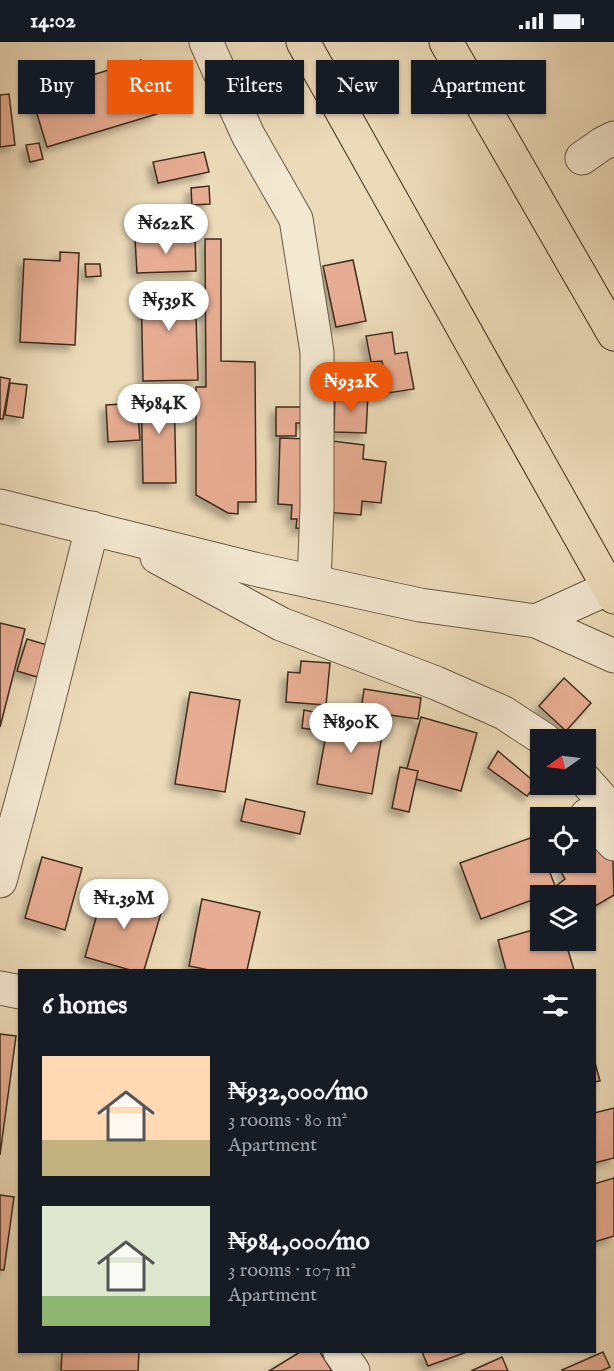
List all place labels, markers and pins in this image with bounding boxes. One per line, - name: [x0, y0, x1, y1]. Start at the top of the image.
- pin: ₦622K: [124, 204, 208, 255]
- pin: ₦539K: [127, 281, 211, 332]
- pin: ₦932K: [309, 362, 393, 413]
- pin: ₦984K: [117, 384, 201, 435]
- pin: ₦890K: [309, 703, 393, 754]
- pin: ₦1.39M: [75, 879, 173, 930]

